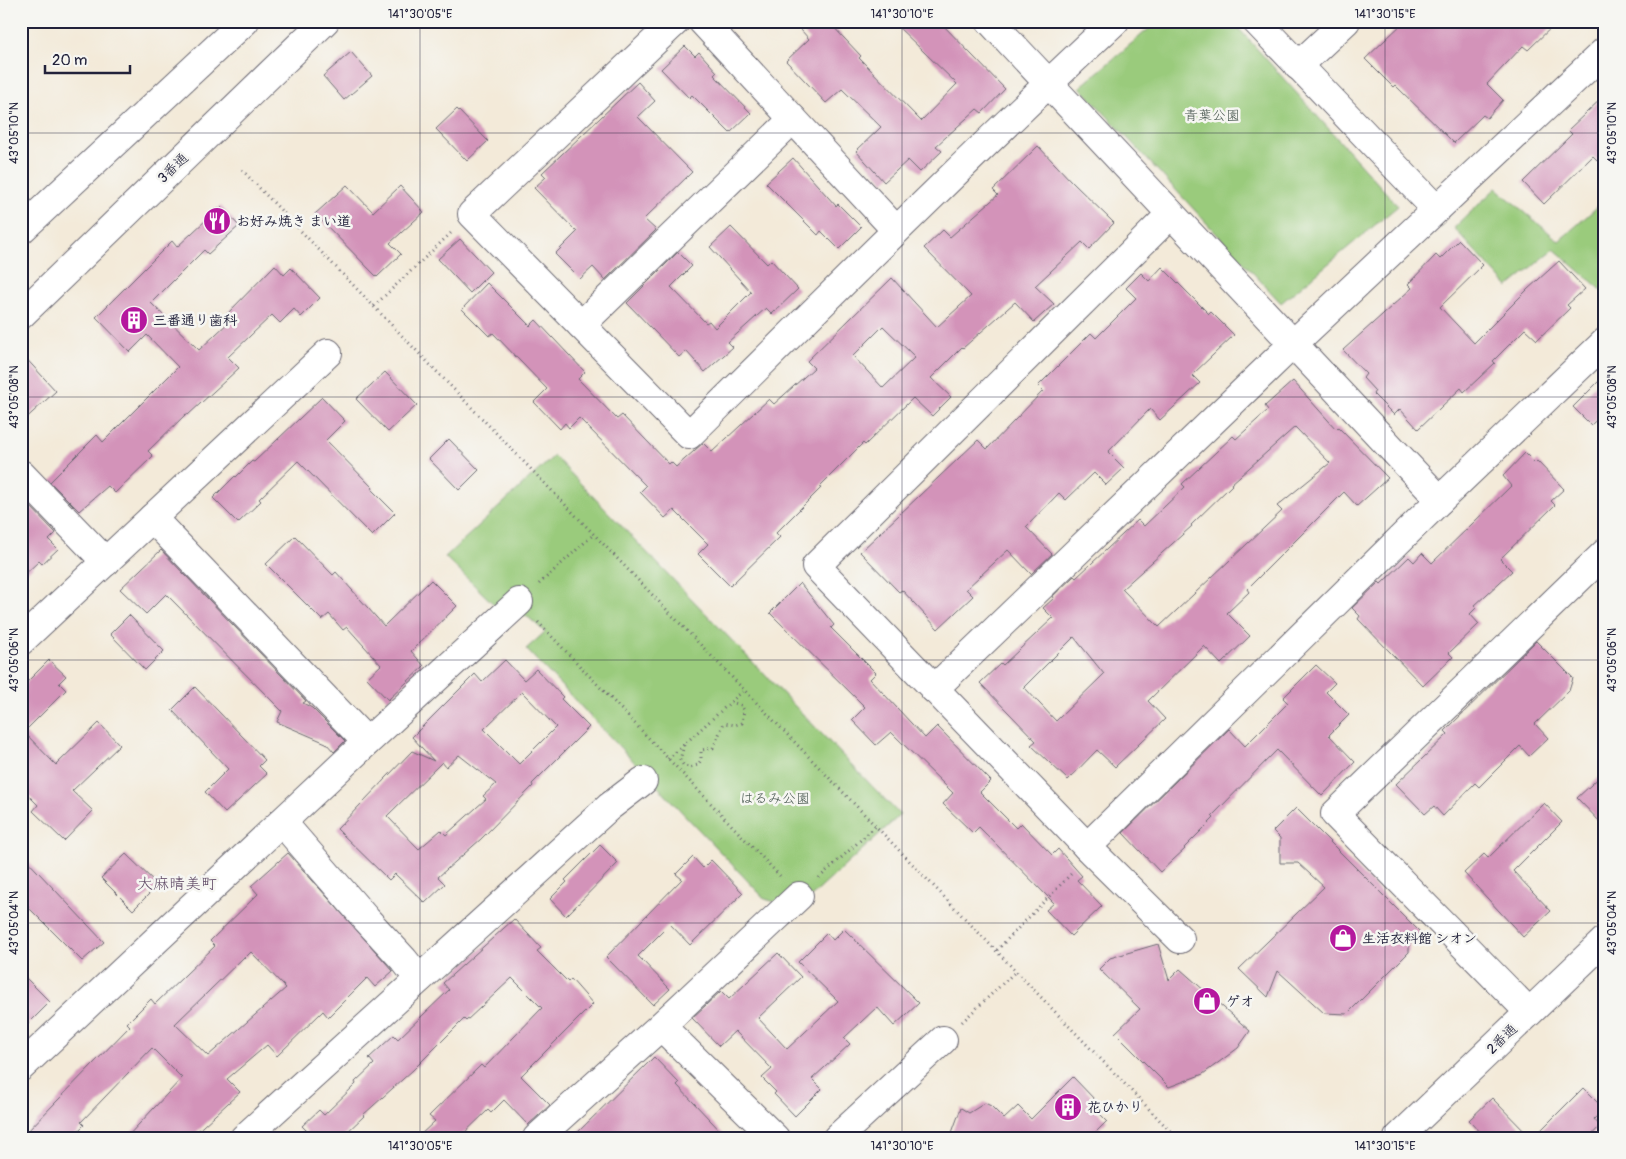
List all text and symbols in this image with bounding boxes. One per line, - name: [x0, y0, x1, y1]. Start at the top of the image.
- text: 141°30'05"E: [388, 7, 452, 22]
- text: 141°30'10"E: [871, 7, 933, 22]
- text: 141°30'15"E: [1354, 7, 1416, 22]
- scale bar: [45, 42, 130, 74]
- text: 20 m: [52, 51, 87, 70]
- text: 43°05'10"N: [7, 102, 22, 164]
- text: 43°05'10"N: [1605, 102, 1620, 164]
- park label: 青葉公園: [1184, 107, 1240, 124]
- street label: 3番通: [154, 149, 192, 187]
- restaurant icon: お好み焼き まい道: [202, 206, 232, 236]
- place label: お好み焼き まい道: [236, 213, 351, 230]
- building icon: 三番通り歯科: [119, 305, 149, 335]
- place label: 三番通り歯科: [153, 312, 238, 329]
- text: 43°05'08"N: [7, 365, 22, 429]
- text: 43°05'08"N: [1605, 365, 1620, 429]
- text: 43°05'06"N: [7, 628, 22, 692]
- text: 43°05'06"N: [1605, 628, 1620, 692]
- park label: はるみ公園: [740, 790, 810, 807]
- district label: 大麻晴美町: [137, 874, 217, 894]
- text: 43°05'04"N: [7, 891, 22, 955]
- text: 43°05'04"N: [1605, 891, 1620, 955]
- shop icon: 生活衣料館 シオン: [1328, 923, 1358, 953]
- place label: 生活衣料館 シオン: [1362, 930, 1477, 947]
- shop icon: ゲオ: [1192, 986, 1222, 1016]
- place label: ゲオ: [1226, 993, 1254, 1010]
- street label: 2番通: [1483, 1020, 1521, 1058]
- building icon: 花ひかり: [1053, 1092, 1083, 1122]
- place label: 花ひかり: [1087, 1099, 1143, 1116]
- text: 141°30'05"E: [388, 1139, 452, 1154]
- text: 141°30'10"E: [871, 1139, 933, 1154]
- text: 141°30'15"E: [1354, 1139, 1416, 1154]

